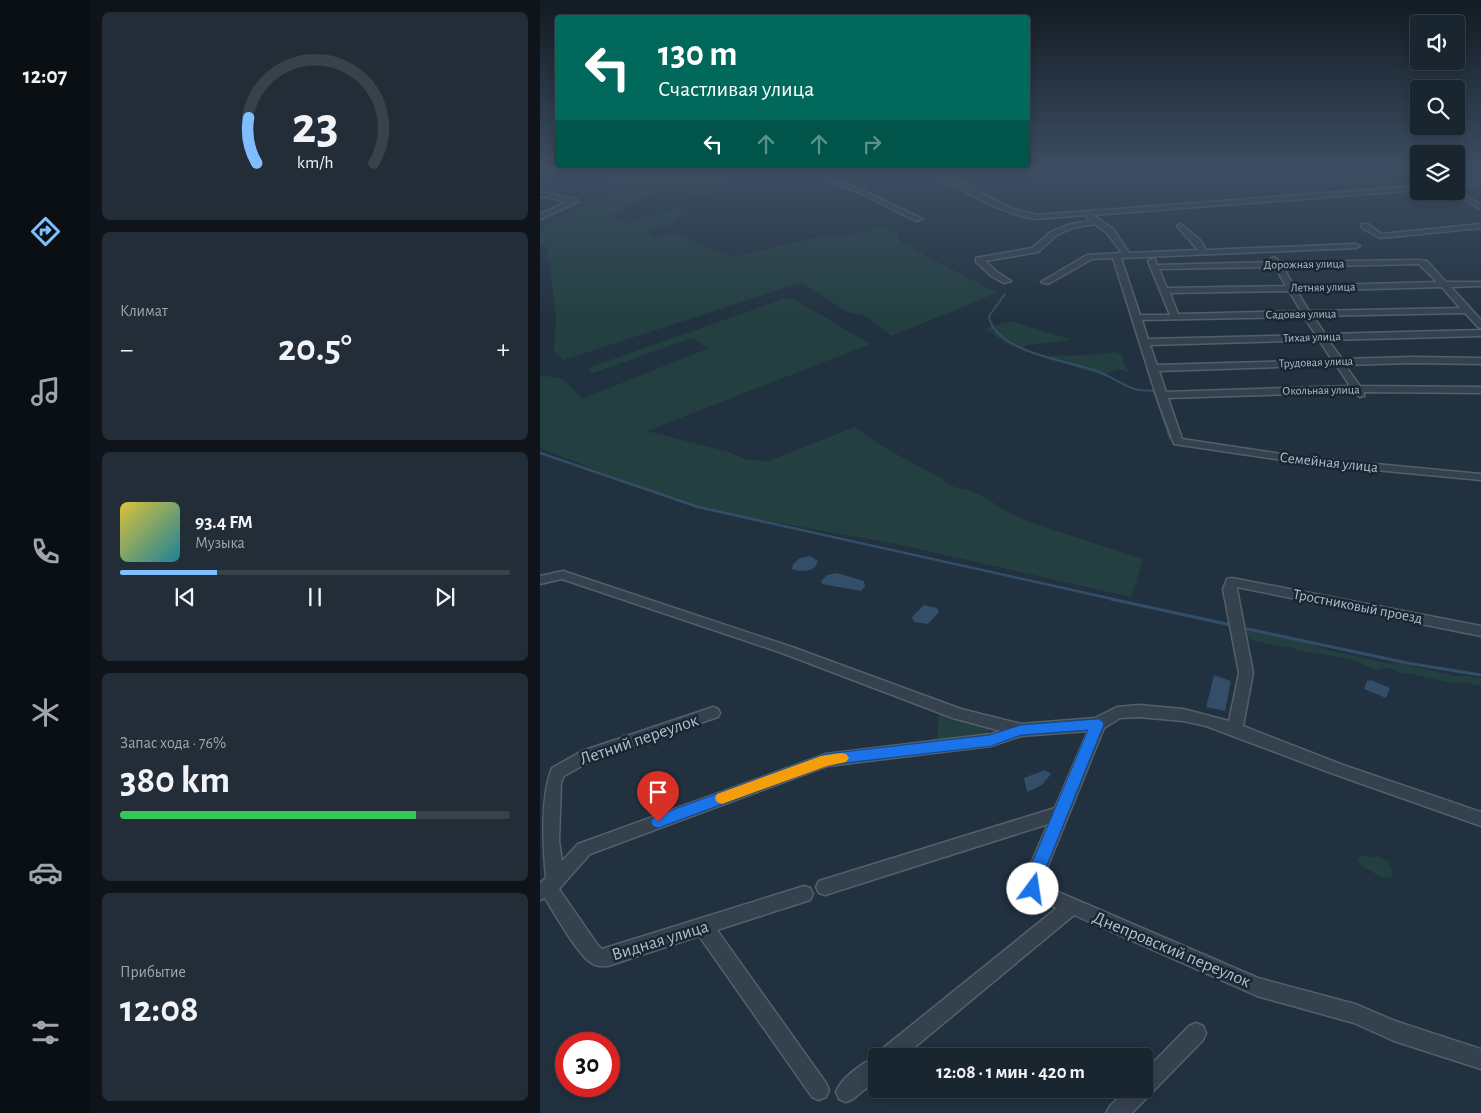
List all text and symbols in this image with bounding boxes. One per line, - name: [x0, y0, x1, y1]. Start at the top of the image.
- map controls: [1410, 15, 1465, 200]
- button: sound: [1410, 15, 1465, 70]
- icon: left: [575, 35, 640, 100]
- text: 130 m: [658, 37, 737, 72]
- text: 12:07: [23, 65, 67, 87]
- text: Счастливая улица: [658, 78, 814, 100]
- button: search: [1410, 80, 1465, 135]
- text: 23: [292, 100, 338, 152]
- icon: left: [699, 130, 727, 158]
- icon: ahead: [752, 130, 780, 158]
- icon: ahead: [805, 130, 833, 158]
- icon: right: [858, 130, 886, 158]
- button: layers: [1410, 145, 1465, 200]
- text: km/h: [297, 154, 333, 172]
- icon: directions: [28, 214, 63, 249]
- street label: Дорожная улица: [1263, 257, 1345, 272]
- street label: Летняя улица: [1291, 280, 1356, 295]
- text: Климат: [120, 303, 168, 319]
- street label: Садовая улица: [1265, 307, 1337, 322]
- text: 20.5°: [278, 330, 352, 368]
- street label: Тихая улица: [1283, 330, 1342, 345]
- text: −: [120, 336, 133, 364]
- text: +: [497, 336, 510, 364]
- street label: Трудовая улица: [1279, 355, 1354, 370]
- icon: music: [28, 374, 63, 409]
- street label: Окольная улица: [1282, 383, 1360, 398]
- street label: Семейная улица: [1279, 450, 1379, 475]
- text: 93.4 FM: [195, 513, 253, 532]
- icon: phone: [28, 534, 63, 569]
- text: Музыка: [195, 535, 245, 551]
- icon: previous: [171, 583, 199, 611]
- icon: pause: [301, 583, 329, 611]
- icon: next: [431, 583, 459, 611]
- street label: Тростниковый проезд: [1292, 587, 1424, 626]
- icon: climate: [28, 695, 63, 730]
- street label: Летний переулок: [578, 711, 702, 769]
- text: Запас хода · 76%: [120, 735, 226, 751]
- text: 380 km: [120, 762, 230, 800]
- pin: [637, 771, 679, 822]
- icon: arrive: [644, 778, 672, 806]
- icon: car: [28, 855, 63, 890]
- position arrow: [1006, 862, 1058, 914]
- street label: Днепровский переулок: [1090, 909, 1254, 992]
- street label: Видная улица: [610, 918, 711, 964]
- text: Прибытие: [120, 964, 186, 980]
- text: 12:08: [120, 991, 199, 1029]
- icon: filters: [28, 1015, 63, 1050]
- speed limit sign: 30: [555, 1032, 620, 1097]
- text: 12:08 · 1 мин · 420 m: [936, 1063, 1085, 1082]

